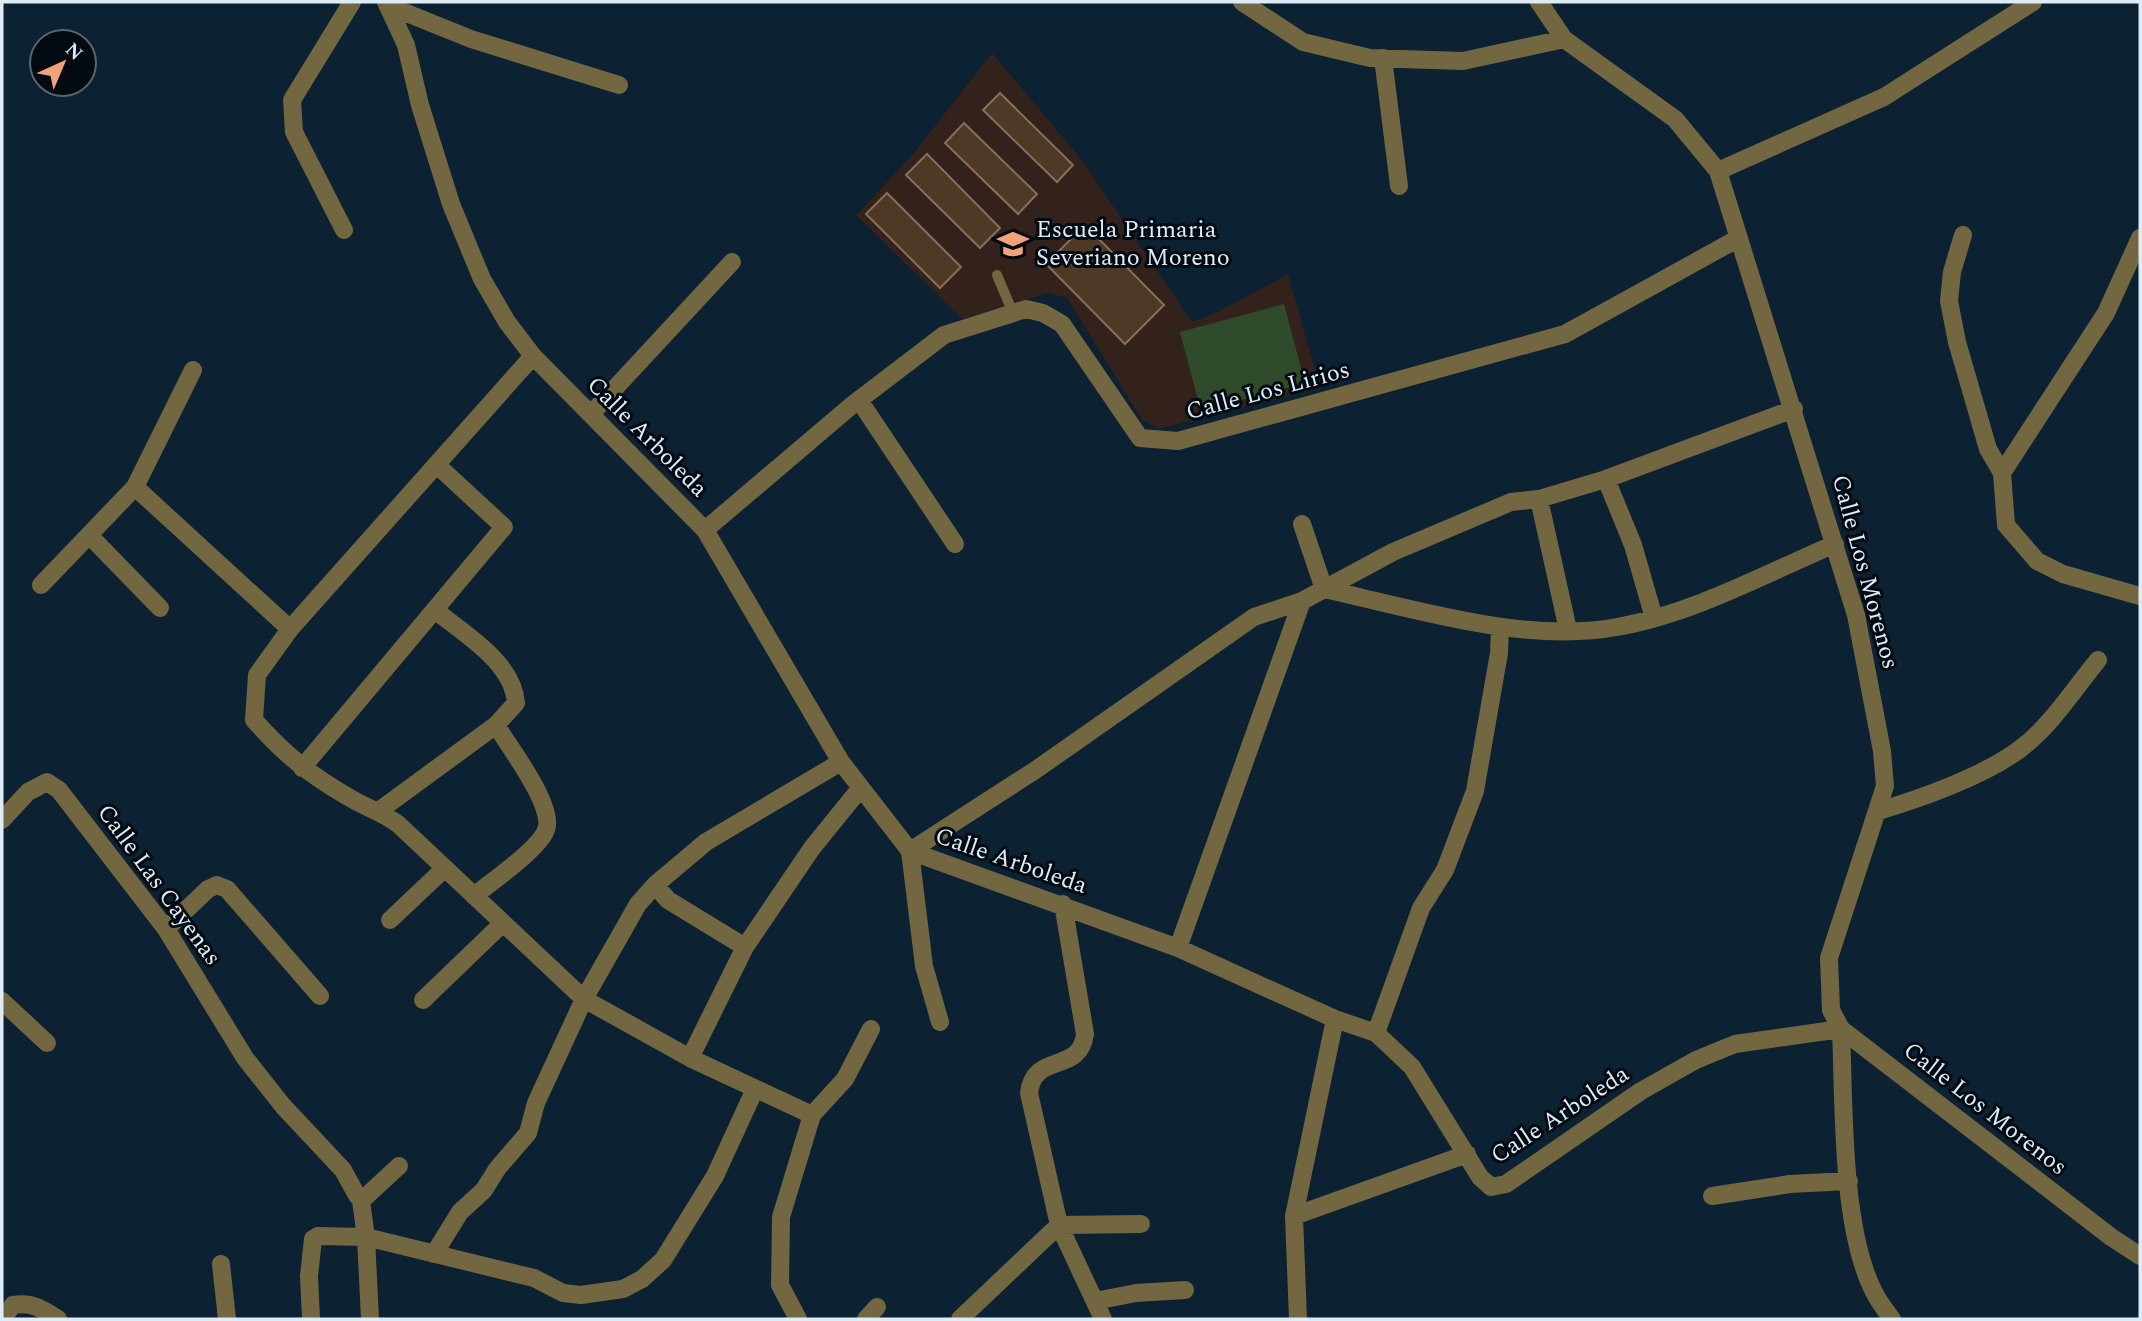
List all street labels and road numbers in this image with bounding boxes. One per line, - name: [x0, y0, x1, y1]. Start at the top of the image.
- street label: Calle Los Lirios: [1182, 352, 1354, 430]
- street label: Calle Arboleda: [578, 368, 716, 506]
- street label: Calle Los Morenos: [1822, 471, 1908, 673]
- street label: Calle Las Cayenas: [88, 797, 230, 973]
- street label: Calle Arboleda: [930, 818, 1092, 904]
- street label: Calle Los Morenos: [1895, 1033, 2075, 1185]
- street label: Calle Arboleda: [1484, 1057, 1637, 1173]

